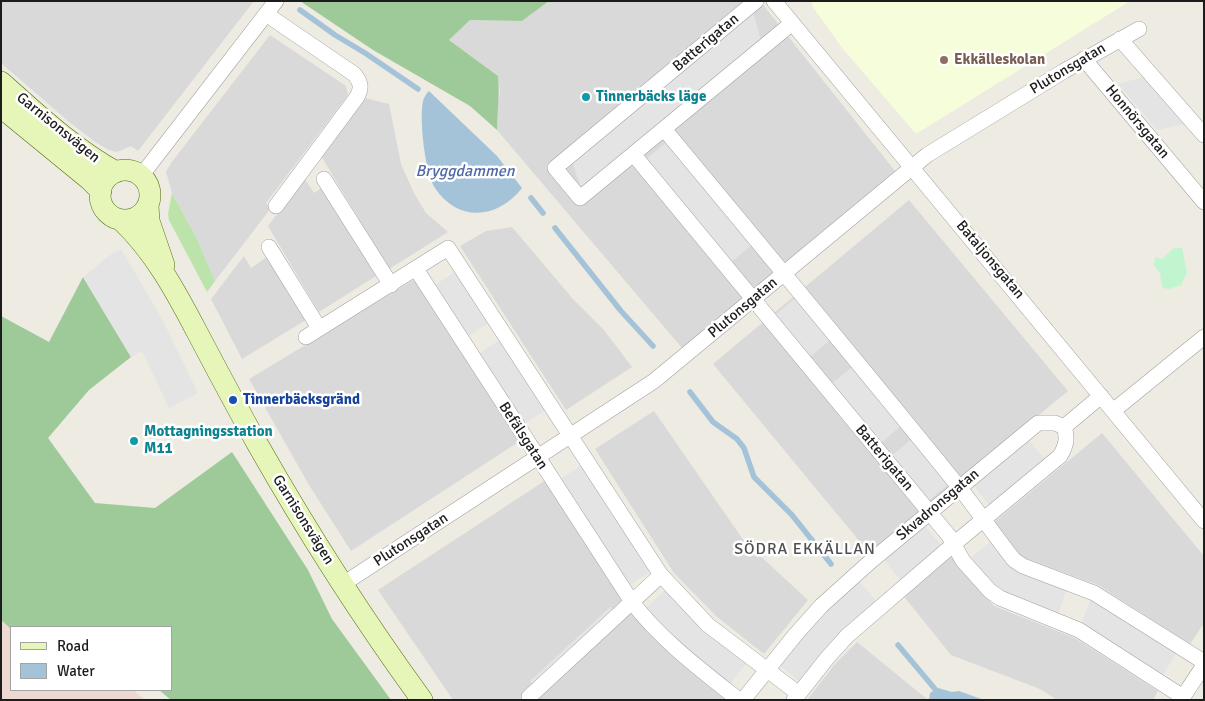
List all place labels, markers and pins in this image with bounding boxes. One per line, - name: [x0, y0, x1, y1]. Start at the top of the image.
- place label: Ekkälleskolan: [954, 51, 1045, 69]
- marker: Ekkälleskolan: [938, 54, 950, 66]
- place label: Tinnerbäcks läge: [596, 88, 706, 106]
- marker: Tinnerbäcks läge: [580, 91, 592, 103]
- place label: Tinnerbäcksgränd: [243, 391, 360, 409]
- marker: Tinnerbäcksgränd: [227, 394, 239, 406]
- place label: Mottagningsstation M11: [144, 423, 273, 458]
- marker: Mottagningsstation M11: [128, 435, 140, 447]

